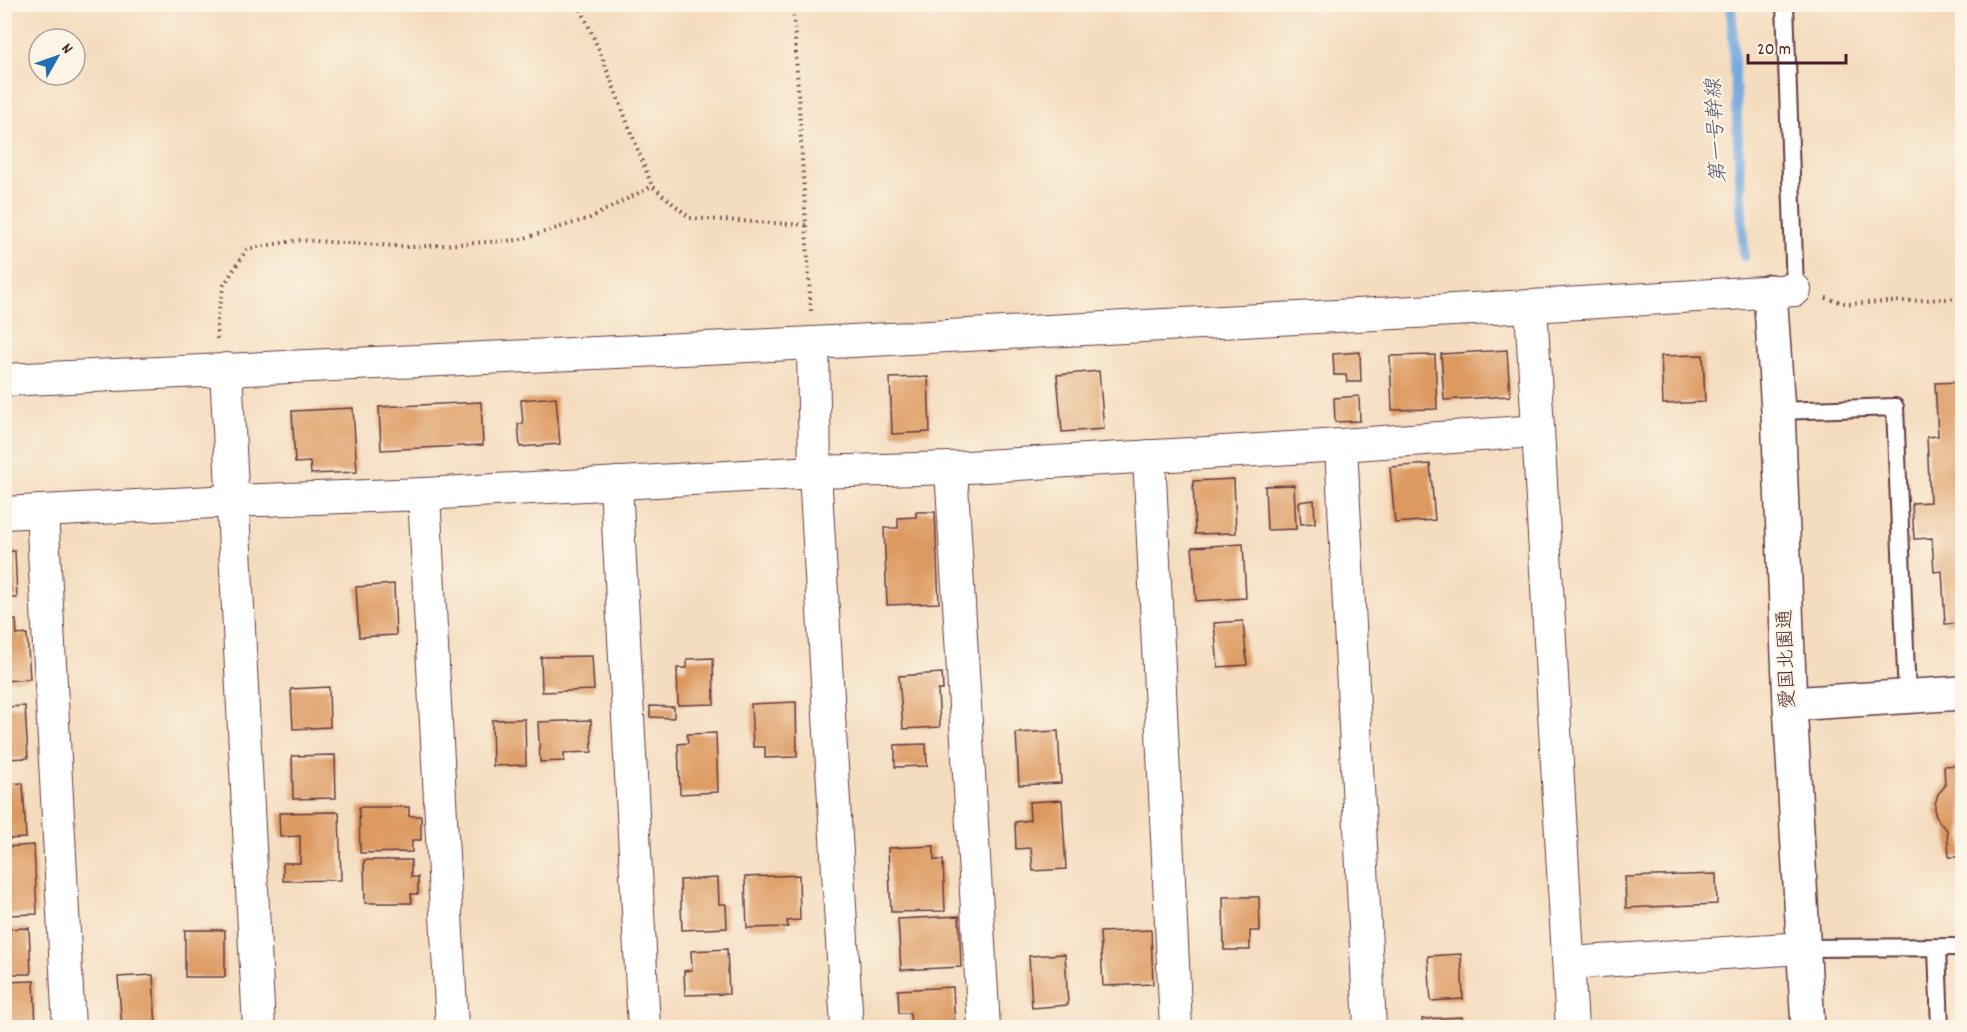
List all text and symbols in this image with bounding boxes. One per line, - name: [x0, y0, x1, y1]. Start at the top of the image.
- north arrow: [27, 27, 87, 87]
- scale bar: [1748, 27, 1846, 65]
- text: 20 m: [1757, 38, 1791, 63]
- text: N: [55, 39, 78, 59]
- water label: 第一号幹線: [1700, 77, 1736, 184]
- street label: 愛国北園通: [1772, 609, 1804, 709]

